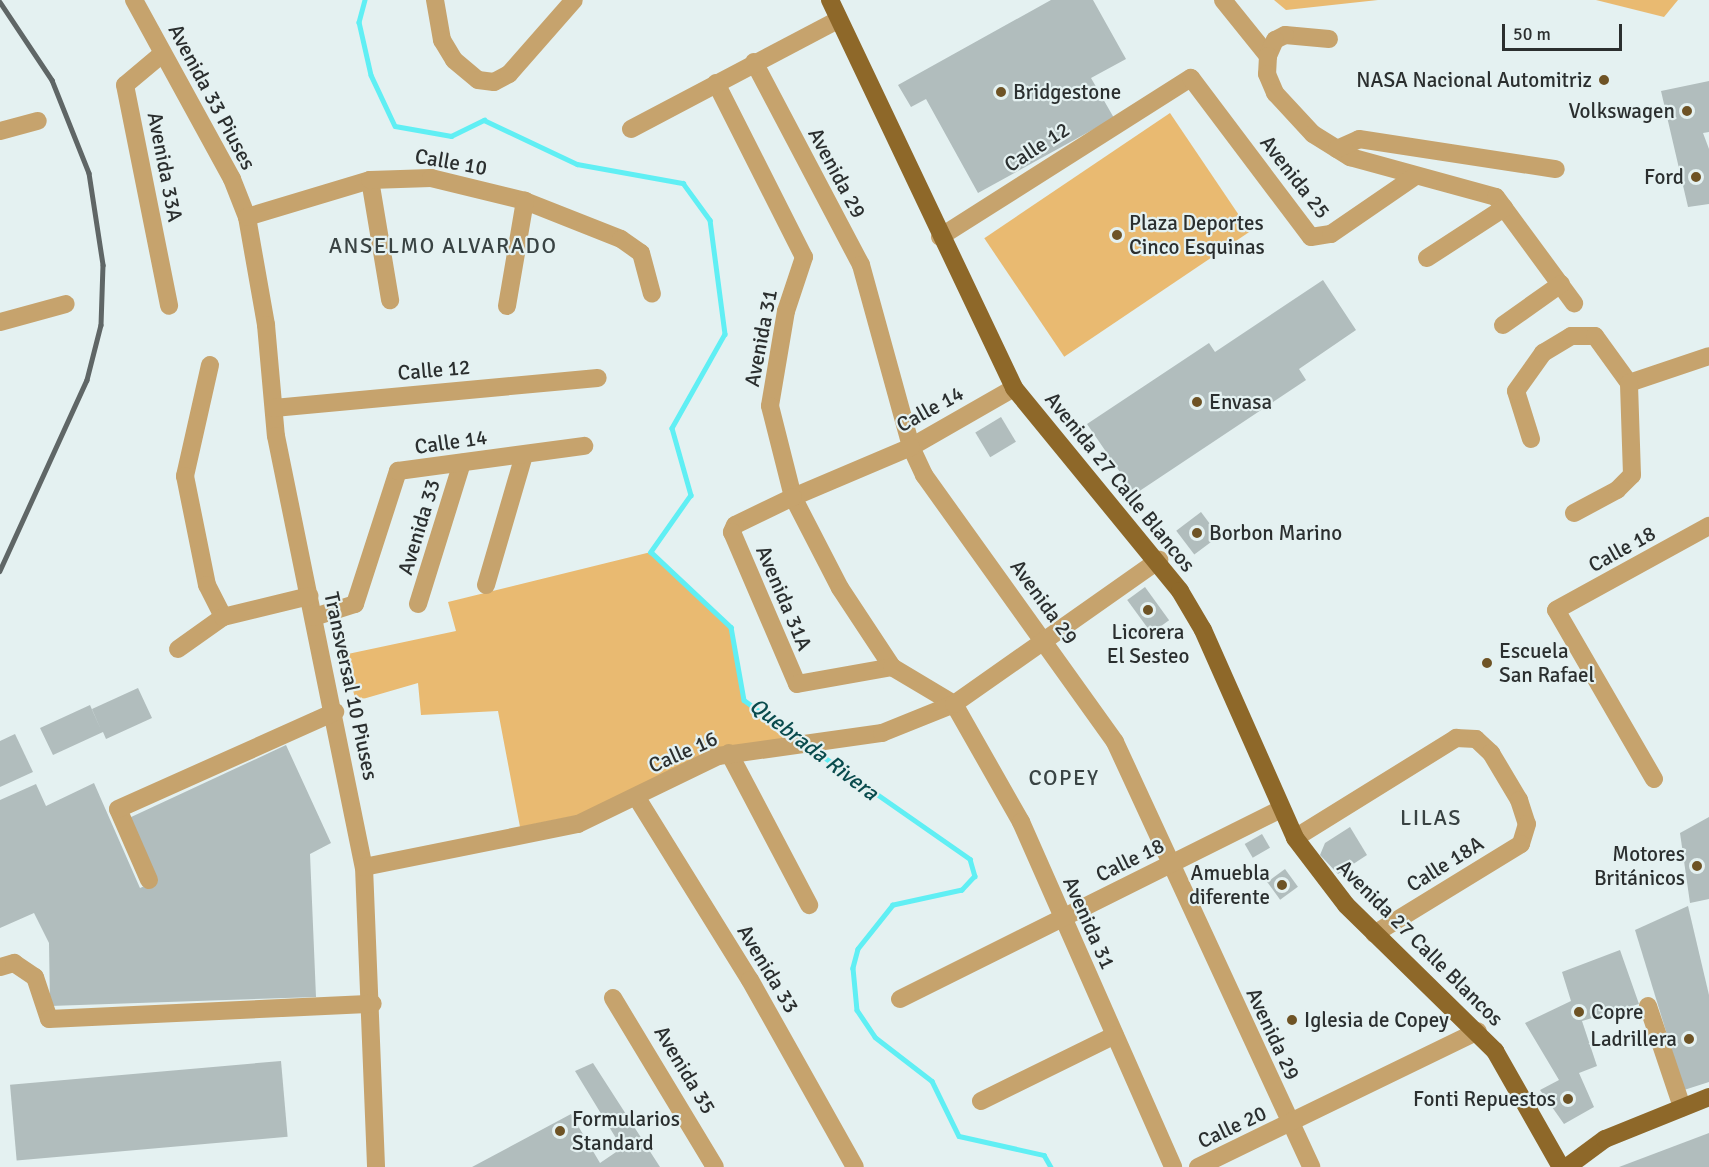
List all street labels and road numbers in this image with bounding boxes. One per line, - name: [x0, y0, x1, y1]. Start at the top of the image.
- street label: Avenida 33 Piuses: [163, 20, 261, 174]
- street label: Avenida 33A: [142, 110, 188, 224]
- street label: Calle 12: [1000, 117, 1074, 177]
- street label: Avenida 29: [803, 124, 871, 222]
- street label: Avenida 25: [1255, 130, 1335, 224]
- street label: Calle 10: [413, 143, 489, 181]
- street label: Avenida 31: [739, 287, 783, 389]
- street label: Calle 12: [397, 354, 471, 386]
- street label: Calle 14: [892, 380, 968, 438]
- street label: Avenida 27 Calle Blancos: [1040, 387, 1200, 577]
- street label: Calle 14: [413, 424, 489, 460]
- street label: Avenida 33: [393, 476, 445, 578]
- street label: Calle 18: [1584, 520, 1660, 578]
- street label: Avenida 31A: [751, 542, 817, 654]
- street label: Avenida 29: [1005, 555, 1083, 649]
- street label: Transversal 10 Piuses: [319, 590, 383, 782]
- street label: Calle 16: [645, 726, 721, 778]
- street label: Calle 18A: [1402, 831, 1488, 897]
- street label: Calle 18: [1092, 833, 1168, 887]
- street label: Avenida 27 Calle Blancos: [1332, 855, 1508, 1031]
- street label: Avenida 31: [1057, 873, 1121, 973]
- street label: Avenida 33: [732, 920, 804, 1018]
- street label: Avenida 29: [1241, 984, 1305, 1084]
- street label: Avenida 35: [649, 1021, 721, 1119]
- street label: Calle 20: [1194, 1100, 1270, 1154]

